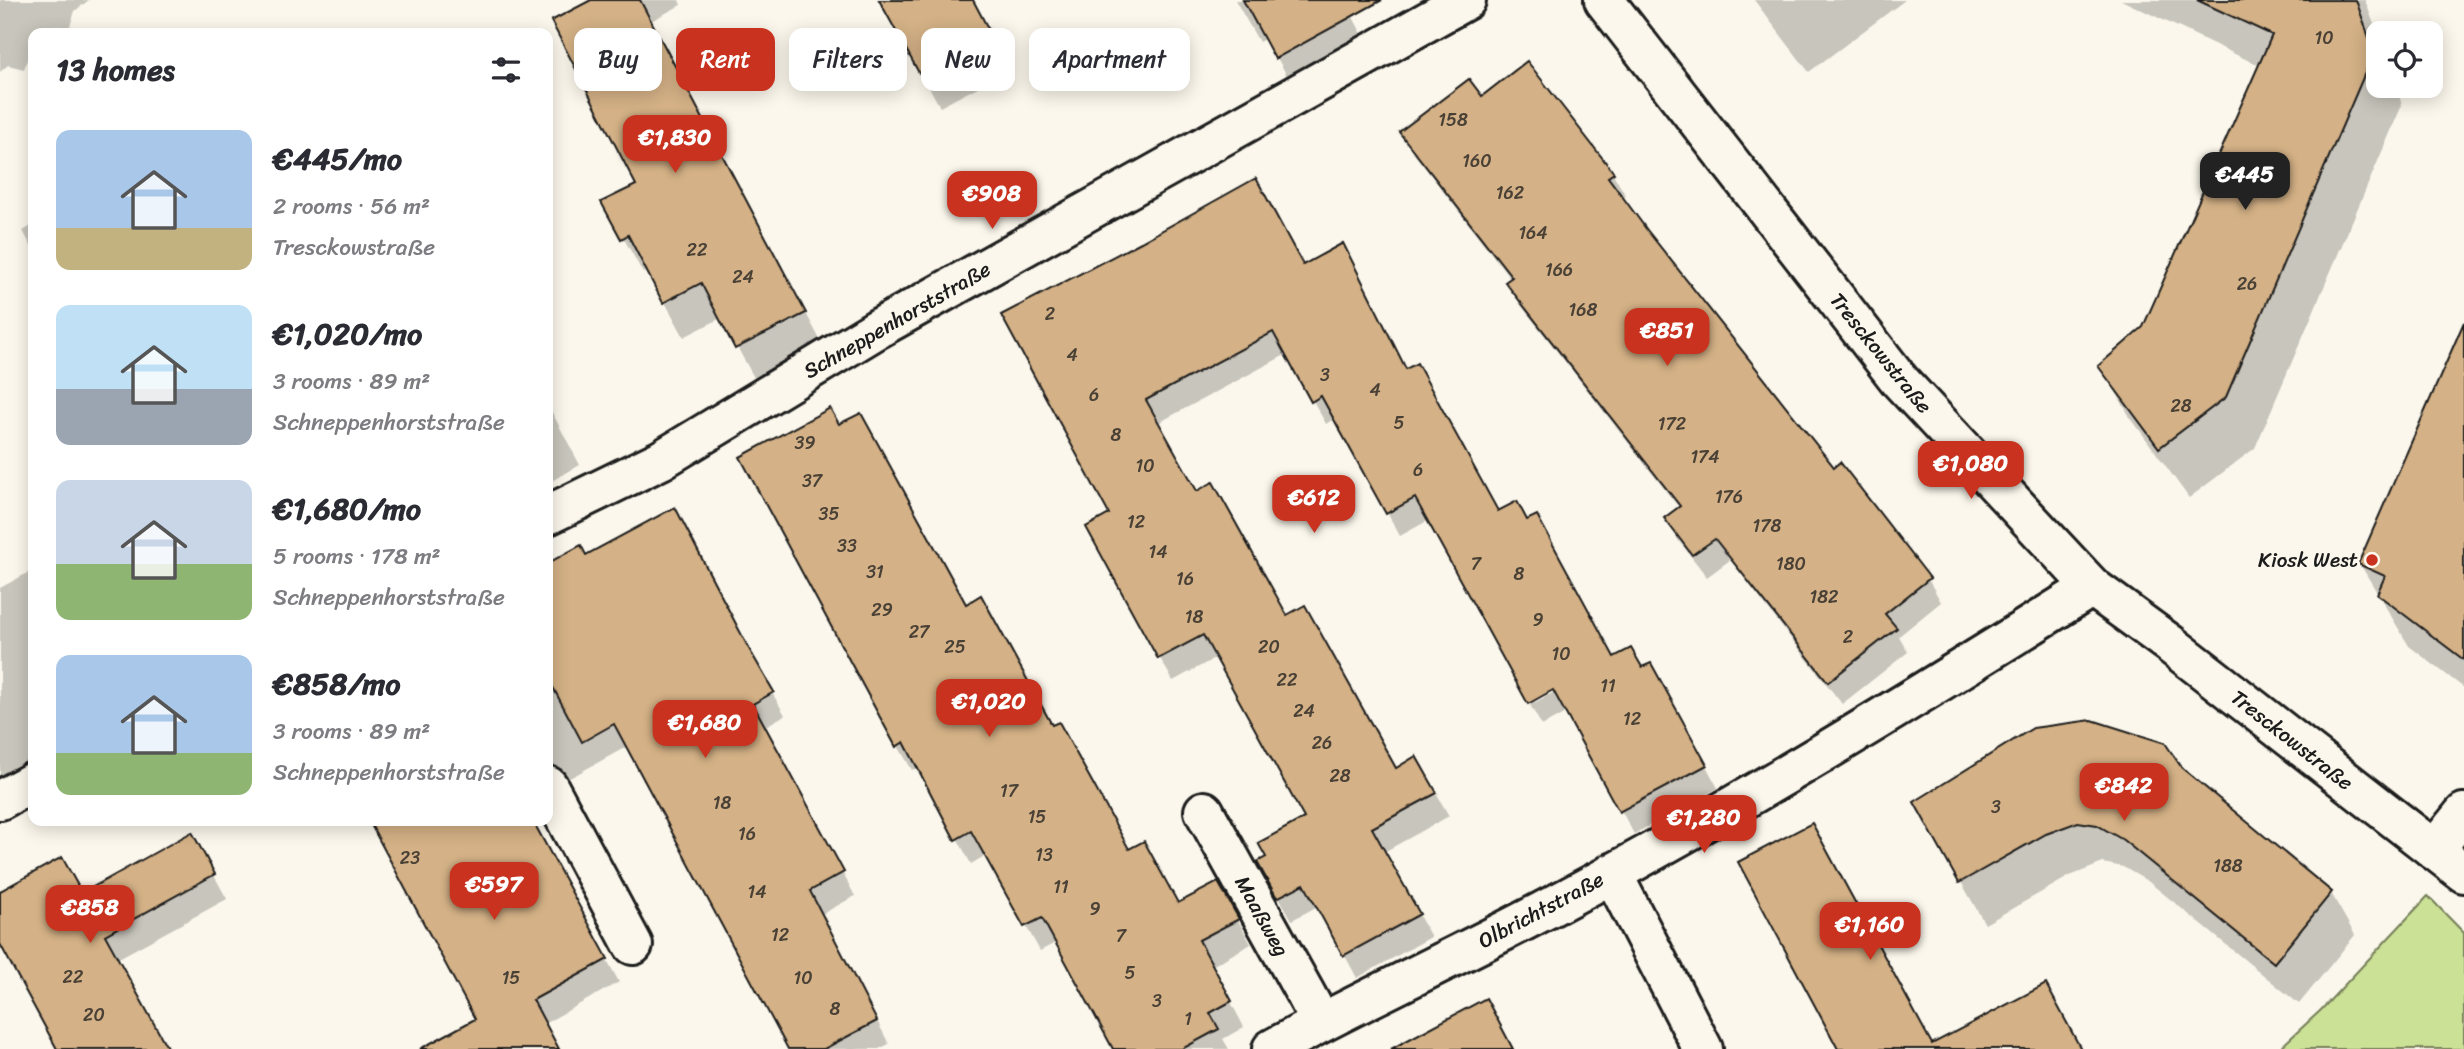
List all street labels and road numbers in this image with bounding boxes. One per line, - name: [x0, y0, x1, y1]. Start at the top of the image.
- street label: Schneppenhorststraße: [796, 251, 998, 389]
- street label: Tresckowstraße: [1820, 284, 1942, 423]
- street label: Tresckowstraße: [2222, 680, 2362, 801]
- street label: Olbrichtstraße: [1471, 861, 1611, 959]
- street label: Maaßweg: [1224, 868, 1300, 964]

